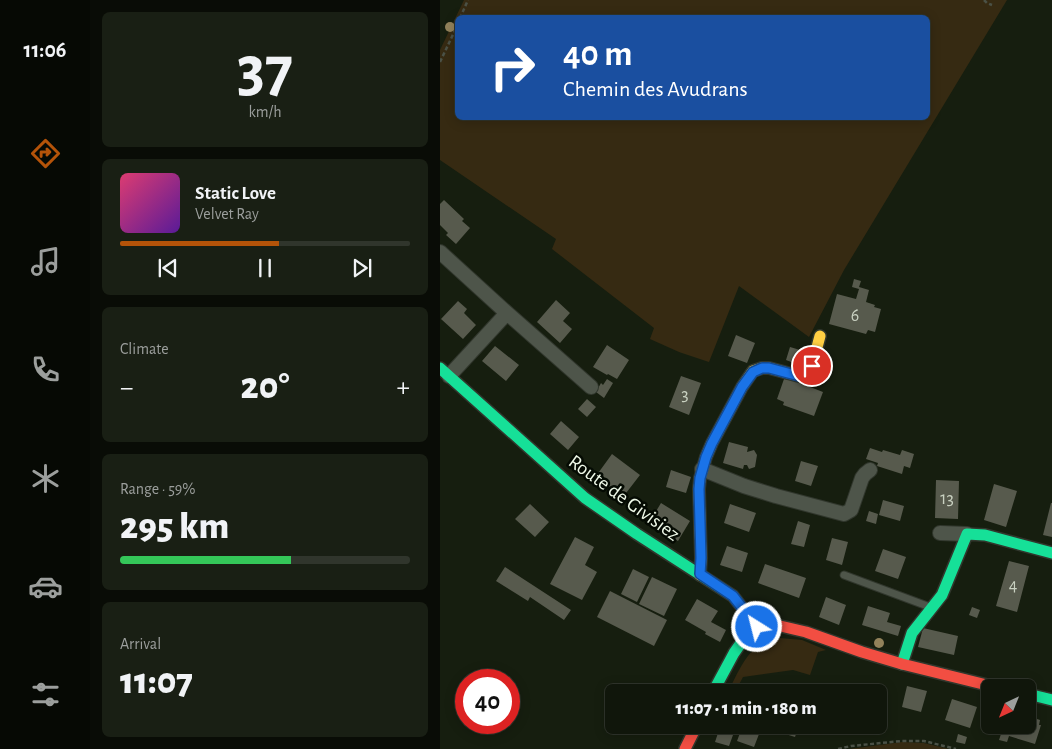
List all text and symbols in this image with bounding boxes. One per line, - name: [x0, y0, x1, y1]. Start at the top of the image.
- icon: right: [480, 35, 545, 100]
- text: 40 m: [563, 37, 632, 72]
- text: 37: [237, 38, 293, 103]
- text: 11:06: [24, 39, 66, 61]
- text: Chemin des Avudrans: [563, 78, 748, 100]
- text: km/h: [248, 104, 282, 120]
- icon: directions: [28, 136, 63, 171]
- text: Static Love: [195, 184, 276, 203]
- text: Velvet Ray: [195, 206, 259, 222]
- icon: music: [28, 244, 63, 279]
- icon: previous: [154, 254, 182, 282]
- icon: pause: [251, 254, 279, 282]
- icon: next: [348, 254, 376, 282]
- house number: 6: [851, 307, 859, 325]
- text: Climate: [120, 341, 169, 357]
- pin: [791, 345, 833, 387]
- icon: phone: [28, 352, 63, 387]
- icon: arrive: [798, 352, 826, 380]
- text: 20°: [241, 368, 289, 406]
- text: −: [120, 374, 133, 402]
- text: +: [397, 374, 410, 402]
- house number: 3: [681, 386, 689, 404]
- street label: Route de Givisiez: [565, 451, 683, 545]
- icon: climate: [28, 461, 63, 496]
- text: Range · 59%: [120, 481, 196, 497]
- house number: 13: [940, 490, 954, 508]
- text: 295 km: [120, 508, 229, 546]
- icon: car: [28, 569, 63, 604]
- house number: 4: [1009, 577, 1018, 595]
- position arrow: [730, 600, 782, 652]
- text: Arrival: [120, 636, 161, 652]
- text: 11:07: [120, 663, 193, 701]
- speed limit sign: 40: [455, 669, 520, 734]
- icon: filters: [28, 677, 63, 712]
- north arrow: [981, 679, 1036, 734]
- map controls: [981, 679, 1036, 734]
- text: 11:07 · 1 min · 180 m: [675, 699, 817, 718]

